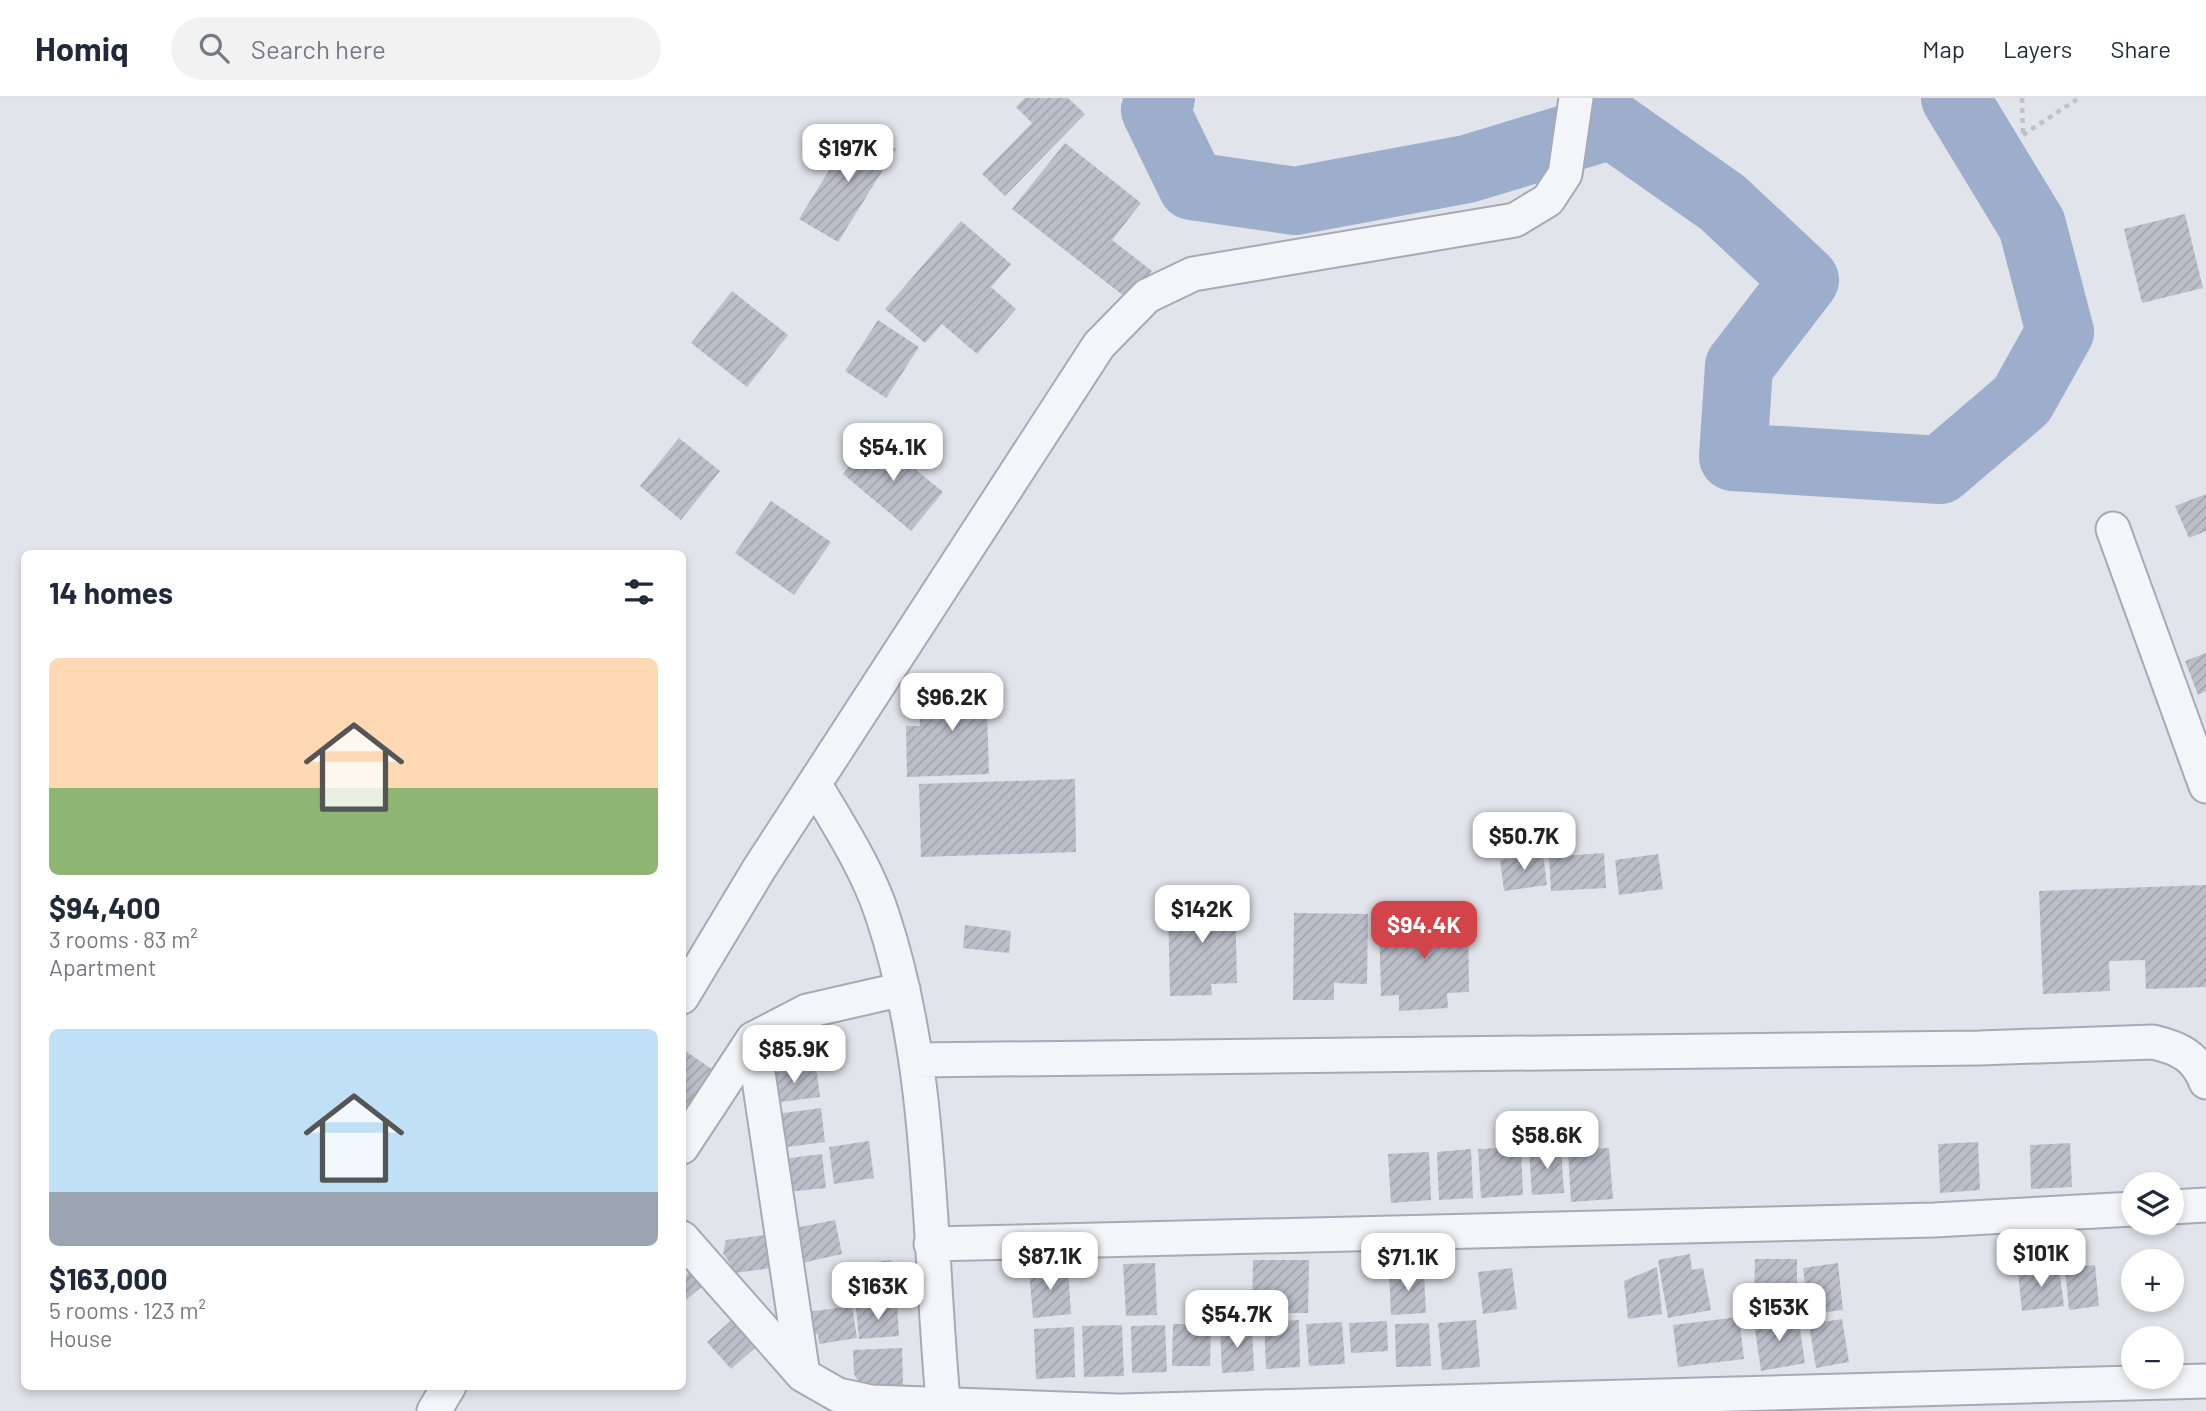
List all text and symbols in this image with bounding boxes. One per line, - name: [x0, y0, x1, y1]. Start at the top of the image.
- search box: [171, 17, 661, 80]
- text: Homiq: [35, 28, 129, 68]
- icon: search: [195, 29, 233, 67]
- text: Search here: [251, 33, 386, 64]
- text: Map: [1922, 34, 1965, 63]
- text: Layers: [2003, 34, 2072, 63]
- text: Share: [2110, 34, 2171, 63]
- pin: $197K: [799, 125, 897, 184]
- text: $197K: [818, 133, 878, 161]
- pin: $54.1K: [836, 424, 950, 483]
- text: $54.1K: [859, 432, 927, 460]
- icon: filters: [620, 573, 658, 611]
- text: 14 homes: [49, 574, 173, 610]
- pin: $96.2K: [895, 674, 1009, 733]
- text: $96.2K: [916, 682, 988, 710]
- icon: home: [291, 704, 417, 830]
- pin: $50.7K: [1467, 812, 1581, 872]
- text: $50.7K: [1489, 821, 1559, 849]
- pin: $142K: [1153, 886, 1251, 945]
- text: $94,400: [49, 889, 161, 925]
- text: $142K: [1171, 894, 1233, 922]
- pin: $94.4K: [1367, 902, 1481, 961]
- text: $94.4K: [1387, 910, 1461, 938]
- text: 3 rooms · 83 m²: [49, 925, 198, 953]
- text: Apartment: [49, 953, 156, 981]
- pin: $85.9K: [737, 1026, 851, 1085]
- text: $85.9K: [759, 1034, 829, 1062]
- icon: home: [291, 1075, 417, 1201]
- pin: $58.6K: [1490, 1112, 1604, 1171]
- text: $58.6K: [1512, 1120, 1582, 1148]
- map controls: [2121, 1172, 2184, 1389]
- button: layers: [2121, 1172, 2184, 1235]
- pin: $101K: [1992, 1230, 2090, 1289]
- pin: $87.1K: [993, 1232, 1107, 1292]
- pin: $71.1K: [1351, 1234, 1465, 1293]
- text: $101K: [2013, 1238, 2069, 1266]
- text: $87.1K: [1018, 1241, 1082, 1269]
- text: $71.1K: [1377, 1242, 1439, 1270]
- button: +: [2121, 1249, 2184, 1312]
- text: $163,000: [49, 1260, 168, 1296]
- pin: $163K: [829, 1262, 927, 1322]
- text: $163K: [848, 1271, 908, 1299]
- pin: $153K: [1730, 1284, 1828, 1343]
- pin: $54.7K: [1180, 1290, 1294, 1350]
- text: $153K: [1749, 1292, 1809, 1320]
- text: 5 rooms · 123 m²: [49, 1296, 206, 1324]
- text: $54.7K: [1201, 1299, 1273, 1327]
- text: House: [49, 1324, 112, 1352]
- button: −: [2121, 1326, 2184, 1389]

